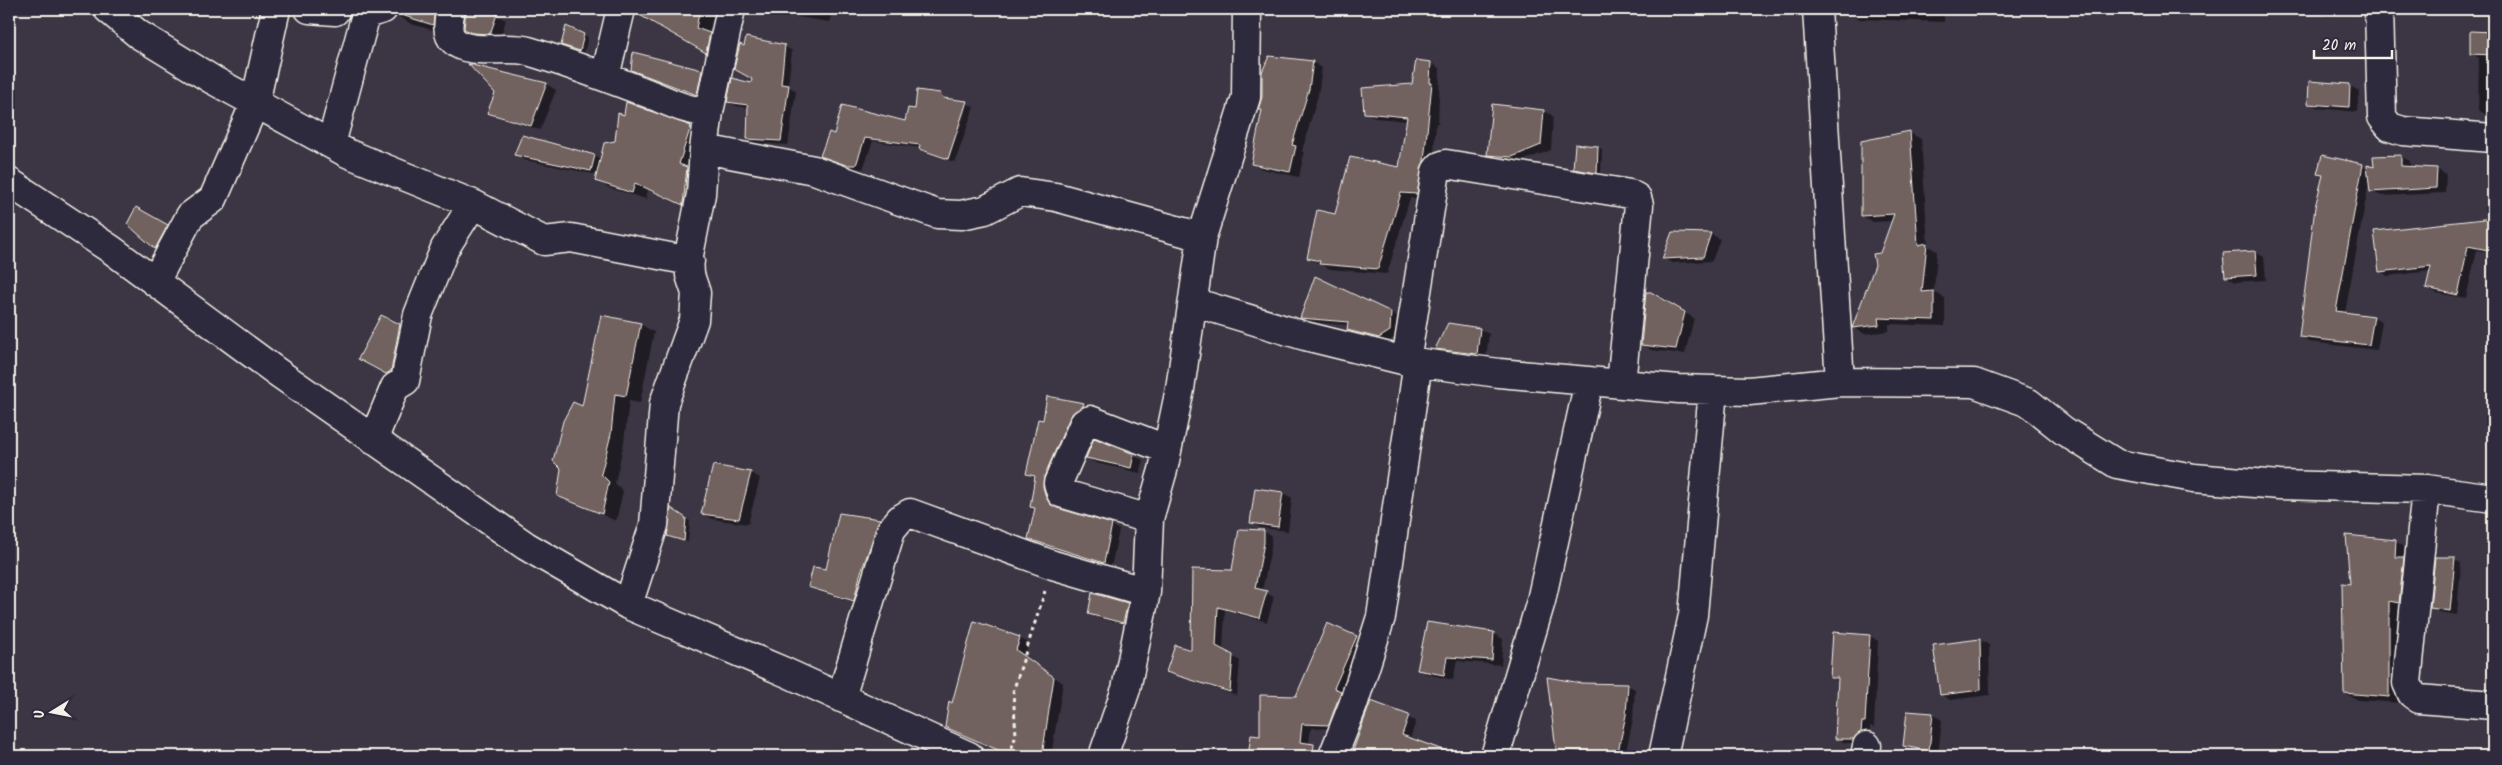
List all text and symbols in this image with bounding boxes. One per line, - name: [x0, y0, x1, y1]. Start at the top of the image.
- scale bar: [2314, 28, 2392, 60]
- text: 20 m: [2322, 34, 2356, 58]
- north arrow: [28, 688, 78, 738]
- text: U: [29, 707, 52, 720]

